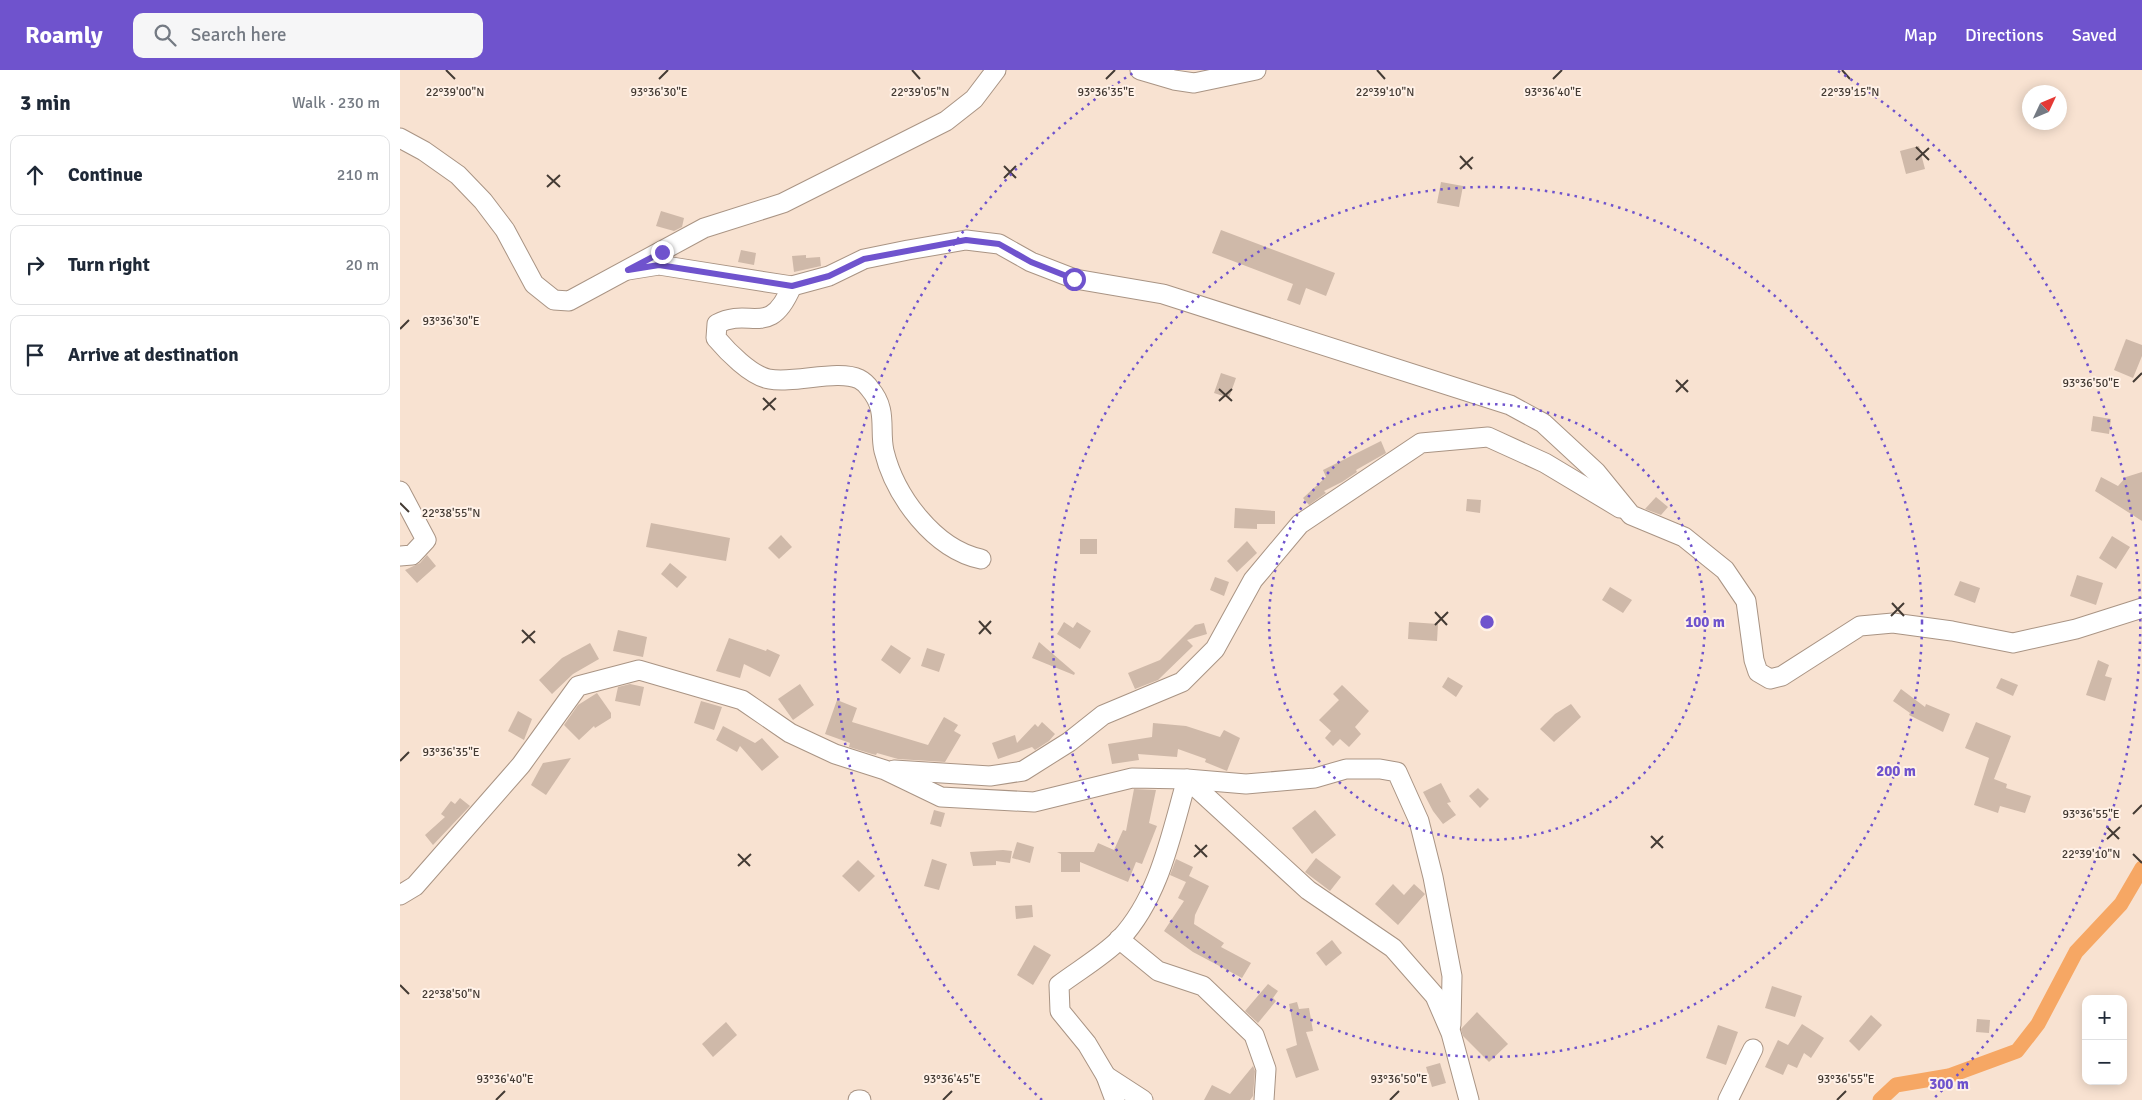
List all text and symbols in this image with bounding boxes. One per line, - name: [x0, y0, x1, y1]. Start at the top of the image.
- search box: [133, 13, 483, 58]
- text: Roamly: [25, 20, 103, 50]
- icon: search: [151, 21, 179, 49]
- text: Search here: [191, 23, 287, 47]
- text: Map: [1904, 24, 1937, 46]
- text: Directions: [1965, 24, 2044, 46]
- text: Saved: [2072, 24, 2117, 46]
- text: 22°39'00"N: [426, 85, 484, 100]
- text: 93°36'30"E: [630, 85, 688, 100]
- text: 22°39'05"N: [891, 85, 949, 100]
- text: 93°36'35"E: [1077, 85, 1135, 100]
- text: 22°39'10"N: [1356, 85, 1414, 100]
- text: 93°36'40"E: [1524, 85, 1582, 100]
- text: 22°39'15"N: [1821, 85, 1879, 100]
- north arrow: [2022, 85, 2067, 130]
- text: 3 min: [20, 90, 71, 116]
- text: Walk · 230 m: [292, 93, 380, 113]
- icon: ahead: [21, 161, 49, 189]
- text: Continue: [68, 163, 143, 187]
- text: 210 m: [337, 165, 379, 185]
- route end: [651, 241, 674, 264]
- icon: right: [21, 251, 49, 279]
- text: Turn right: [68, 253, 150, 277]
- text: 20 m: [345, 255, 379, 275]
- route start: [1063, 268, 1086, 291]
- text: 93°36'30"E: [422, 314, 480, 329]
- icon: arrive: [21, 341, 49, 369]
- text: Arrive at destination: [68, 343, 239, 367]
- text: 93°36'50"E: [2062, 376, 2120, 391]
- text: 22°38'55"N: [422, 506, 480, 521]
- centre of rings: [1478, 613, 1496, 631]
- text: 100 m: [1685, 613, 1725, 631]
- text: 93°36'35"E: [422, 745, 480, 760]
- text: 200 m: [1876, 762, 1916, 780]
- text: 93°36'55"E: [2062, 807, 2120, 822]
- text: 22°39'10"N: [2062, 847, 2120, 862]
- text: 22°38'50"N: [422, 987, 480, 1002]
- map controls: [2082, 995, 2127, 1085]
- button: +: [2082, 995, 2127, 1040]
- button: −: [2082, 1040, 2127, 1085]
- text: 93°36'40"E: [476, 1072, 534, 1087]
- text: 93°36'45"E: [923, 1072, 981, 1087]
- text: 93°36'50"E: [1370, 1072, 1428, 1087]
- text: 93°36'55"E: [1817, 1072, 1875, 1087]
- text: 300 m: [1929, 1075, 1969, 1093]

